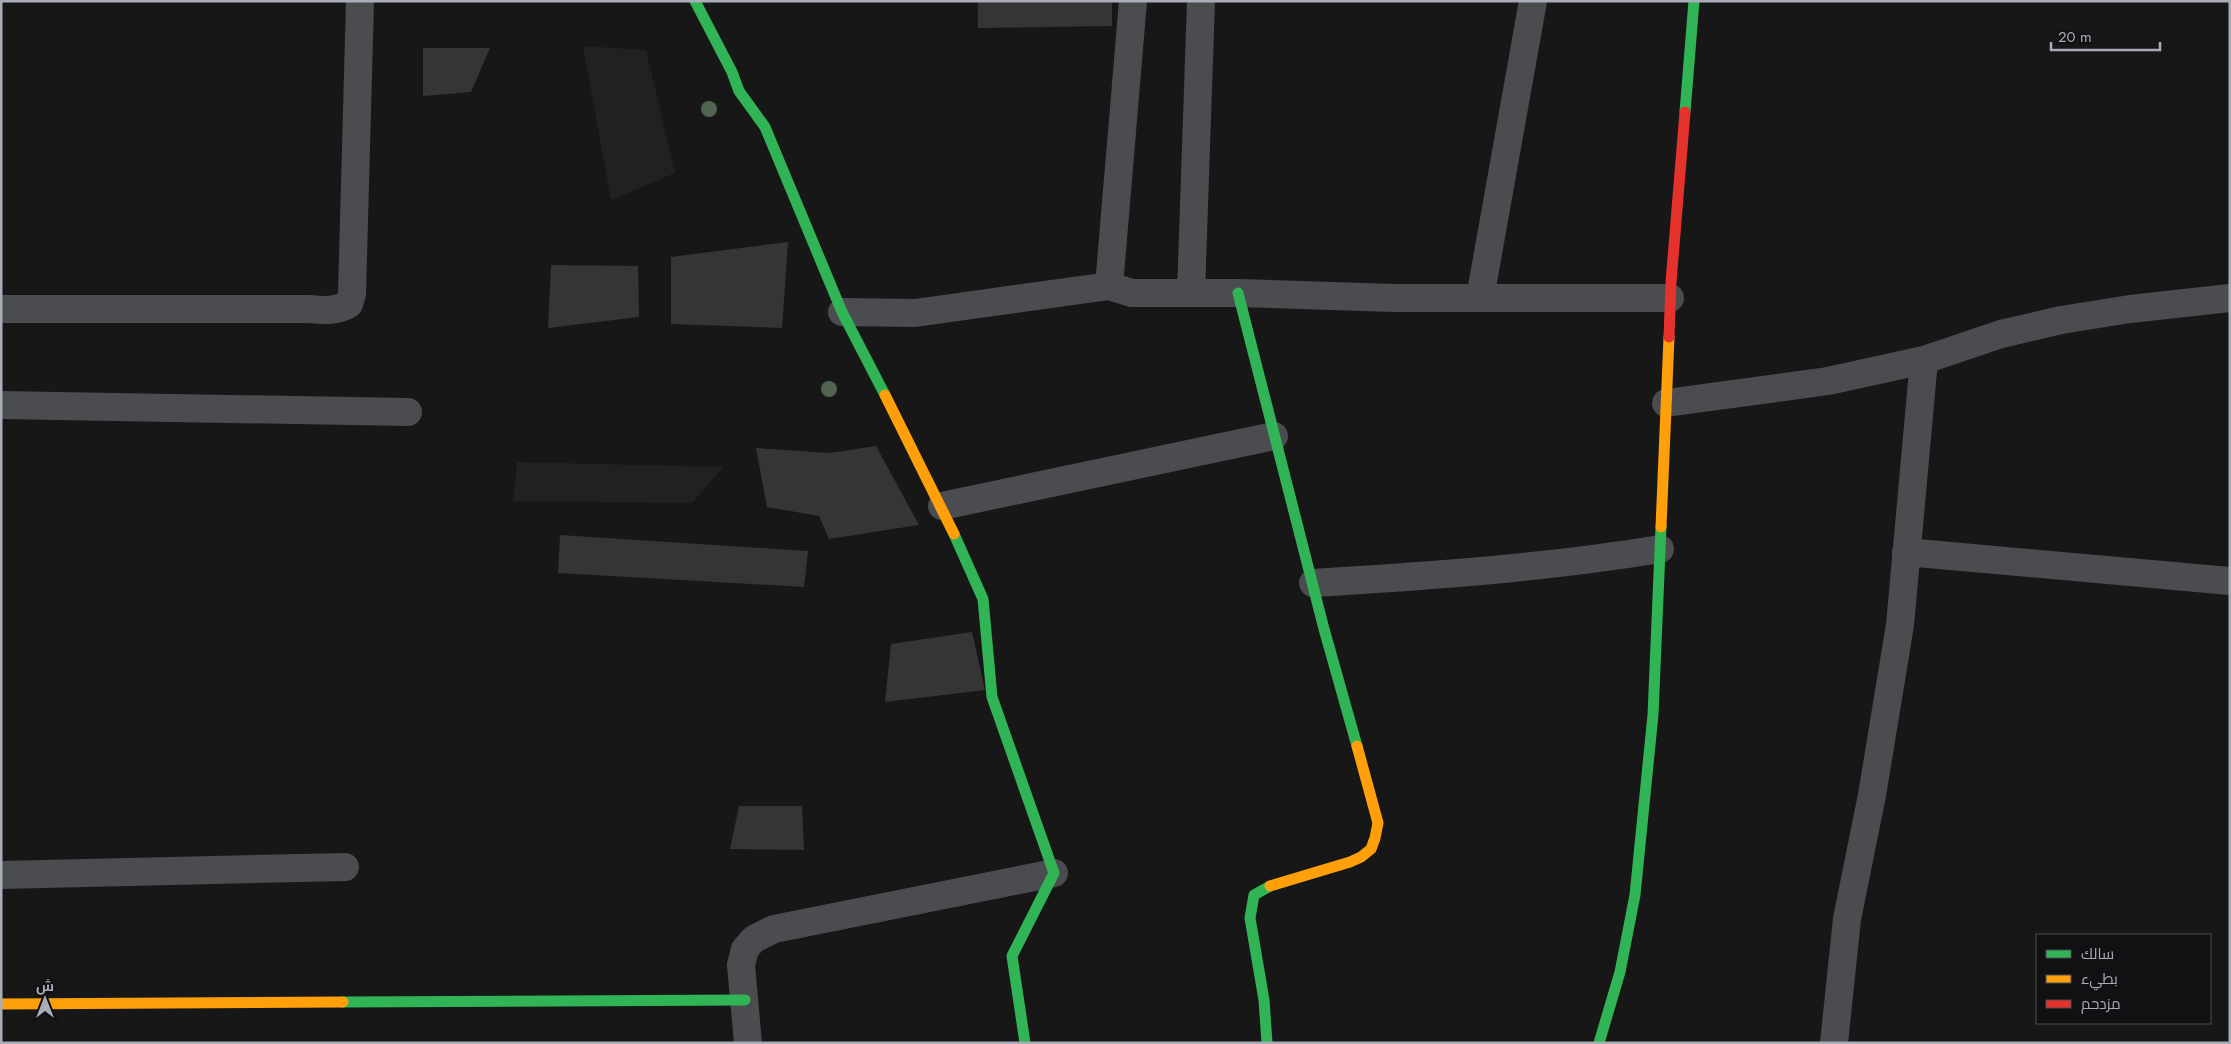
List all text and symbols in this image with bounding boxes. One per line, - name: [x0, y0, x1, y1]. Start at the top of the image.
- scale bar: [2051, 20, 2160, 52]
- text: 20 m: [2058, 26, 2092, 48]
- legend: [2036, 934, 2211, 1024]
- text: سالك: [2081, 943, 2114, 965]
- text: بطيء: [2081, 968, 2118, 991]
- north arrow: [20, 974, 70, 1024]
- text: ش: [36, 976, 54, 996]
- text: مزدحم: [2081, 993, 2121, 1015]

